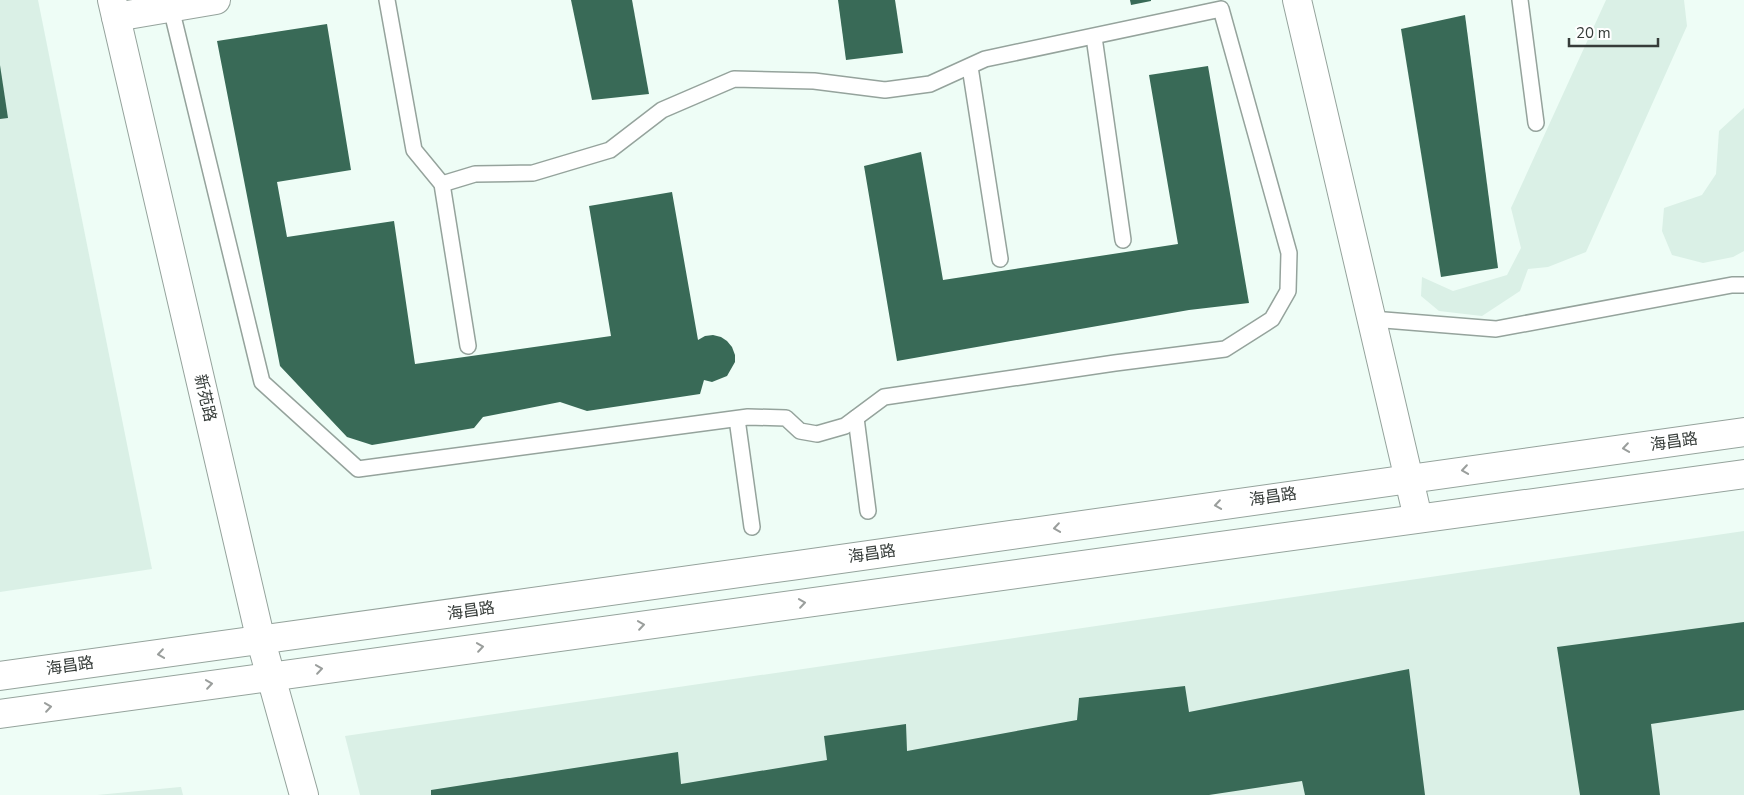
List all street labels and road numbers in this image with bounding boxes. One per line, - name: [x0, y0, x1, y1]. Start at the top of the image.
- street label: 新苑路: [189, 372, 221, 424]
- street label: 海昌路: [1649, 428, 1699, 456]
- street label: 海昌路: [1248, 483, 1298, 511]
- street label: 海昌路: [847, 540, 897, 568]
- street label: 海昌路: [446, 597, 496, 625]
- street label: 海昌路: [45, 652, 95, 680]

